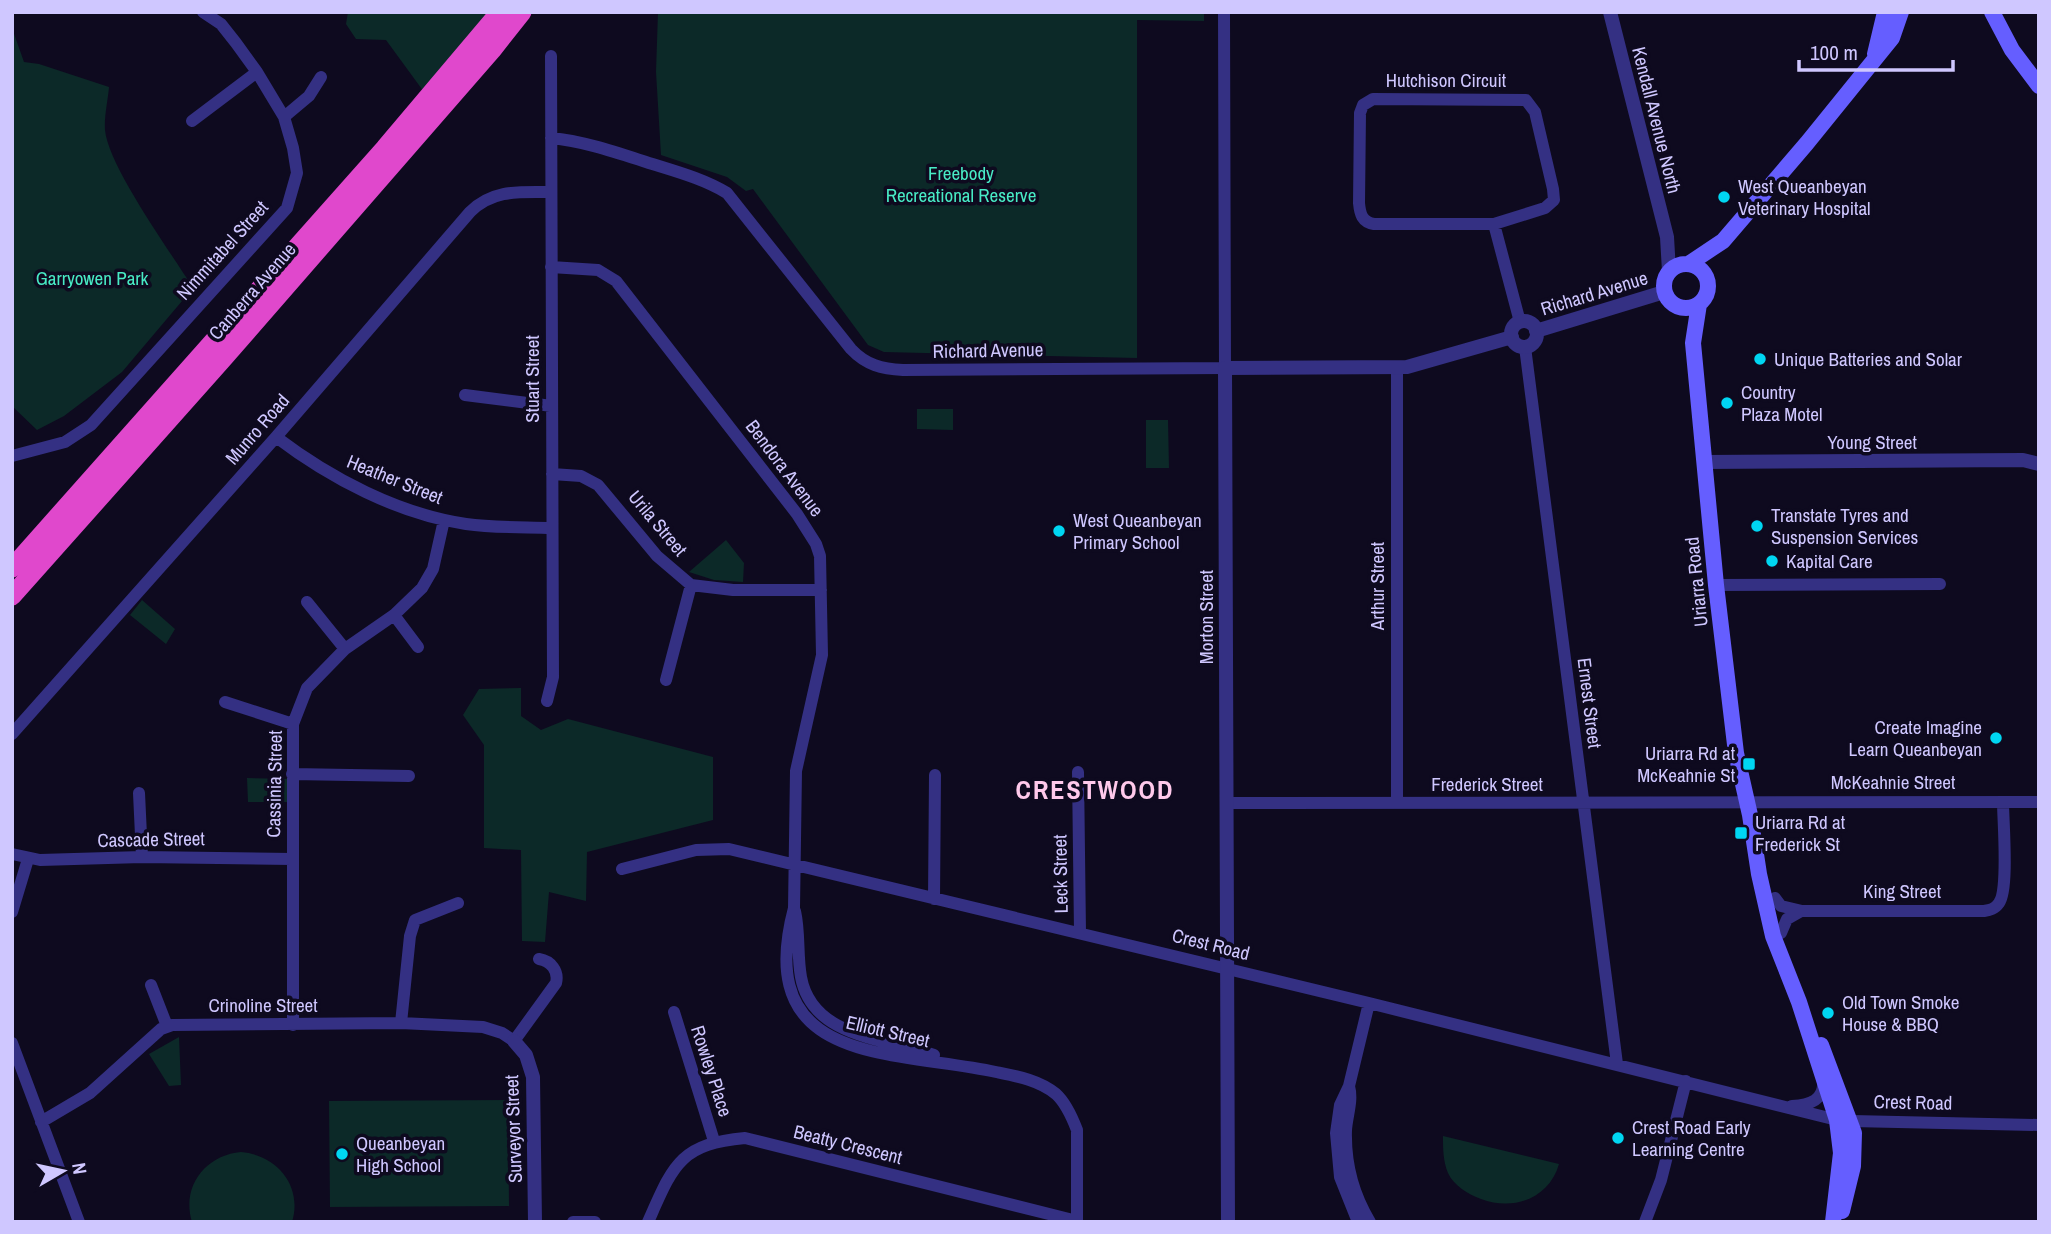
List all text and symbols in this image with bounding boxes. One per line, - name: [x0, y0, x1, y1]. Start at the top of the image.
- scale bar: [1799, 28, 1953, 72]
- text: 100 m: [1810, 38, 1858, 67]
- street label: Kendall Avenue North: [1626, 44, 1688, 196]
- street label: Hutchison Circuit: [1386, 67, 1507, 93]
- park label: Freebody Recreational Reserve: [886, 160, 1036, 208]
- place label: West Queanbeyan Veterinary Hospital: [1738, 173, 1871, 221]
- marker: West Queanbeyan Veterinary Hospital: [1716, 189, 1732, 205]
- street label: Nimmitabel Street: [170, 194, 274, 305]
- street label: Canberra Avenue: [202, 237, 302, 345]
- street label: Richard Avenue: [1537, 264, 1651, 322]
- park label: Garryowen Park: [36, 265, 148, 291]
- street label: Stuart Street: [519, 335, 545, 423]
- street label: Richard Avenue: [932, 336, 1044, 364]
- place label: Unique Batteries and Solar: [1774, 346, 1963, 372]
- marker: Unique Batteries and Solar: [1752, 351, 1768, 367]
- place label: Country Plaza Motel: [1741, 379, 1822, 427]
- street label: Munro Road: [219, 388, 295, 470]
- marker: Country Plaza Motel: [1719, 395, 1735, 411]
- street label: Bendora Avenue: [740, 414, 830, 522]
- street label: Young Street: [1827, 429, 1918, 455]
- street label: Heather Street: [343, 448, 447, 510]
- street label: Urila Street: [623, 484, 694, 562]
- place label: Transtate Tyres and Suspension Services: [1771, 502, 1918, 550]
- place label: West Queanbeyan Primary School: [1073, 507, 1202, 555]
- marker: Transtate Tyres and Suspension Services: [1749, 518, 1765, 534]
- marker: West Queanbeyan Primary School: [1051, 523, 1067, 539]
- street label: Uriarra Road: [1678, 536, 1714, 628]
- street label: Arthur Street: [1364, 541, 1390, 631]
- place label: Kapital Care: [1786, 548, 1873, 574]
- marker: Kapital Care: [1764, 553, 1780, 569]
- street label: Morton Street: [1193, 569, 1219, 664]
- street label: Ernest Street: [1572, 656, 1609, 750]
- place label: Create Imagine Learn Queanbeyan: [1849, 714, 1982, 762]
- street label: Cassinia Street: [260, 729, 288, 838]
- marker: Create Imagine Learn Queanbeyan: [1988, 730, 2004, 746]
- place label: Uriarra Rd at McKeahnie St: [1637, 740, 1736, 788]
- marker: Uriarra Rd at McKeahnie St: [1741, 756, 1757, 772]
- street label: McKeahnie Street: [1831, 769, 1956, 795]
- street label: Frederick Street: [1431, 771, 1544, 797]
- district label: CRESTWOOD: [1016, 772, 1174, 807]
- place label: Uriarra Rd at Frederick St: [1755, 809, 1846, 857]
- street label: Cascade Street: [97, 825, 206, 853]
- marker: Uriarra Rd at Frederick St: [1733, 825, 1749, 841]
- street label: Leck Street: [1046, 834, 1074, 914]
- street label: King Street: [1863, 878, 1942, 904]
- street label: Crest Road: [1170, 922, 1252, 966]
- place label: Old Town Smoke House & BBQ: [1842, 989, 1960, 1037]
- street label: Crinoline Street: [208, 992, 318, 1018]
- marker: Old Town Smoke House & BBQ: [1820, 1005, 1836, 1021]
- street label: Elliott Street: [844, 1009, 933, 1053]
- street label: Rowley Place: [685, 1022, 739, 1120]
- street label: Surveyor Street: [498, 1074, 528, 1184]
- street label: Crest Road: [1873, 1088, 1953, 1116]
- place label: Crest Road Early Learning Centre: [1632, 1114, 1751, 1162]
- street label: Beatty Crescent: [791, 1118, 906, 1170]
- place label: Queanbeyan High School: [356, 1130, 445, 1178]
- marker: Crest Road Early Learning Centre: [1610, 1130, 1626, 1146]
- north arrow: [28, 1136, 98, 1206]
- marker: Queanbeyan High School: [334, 1146, 350, 1162]
- text: N: [66, 1161, 94, 1176]

